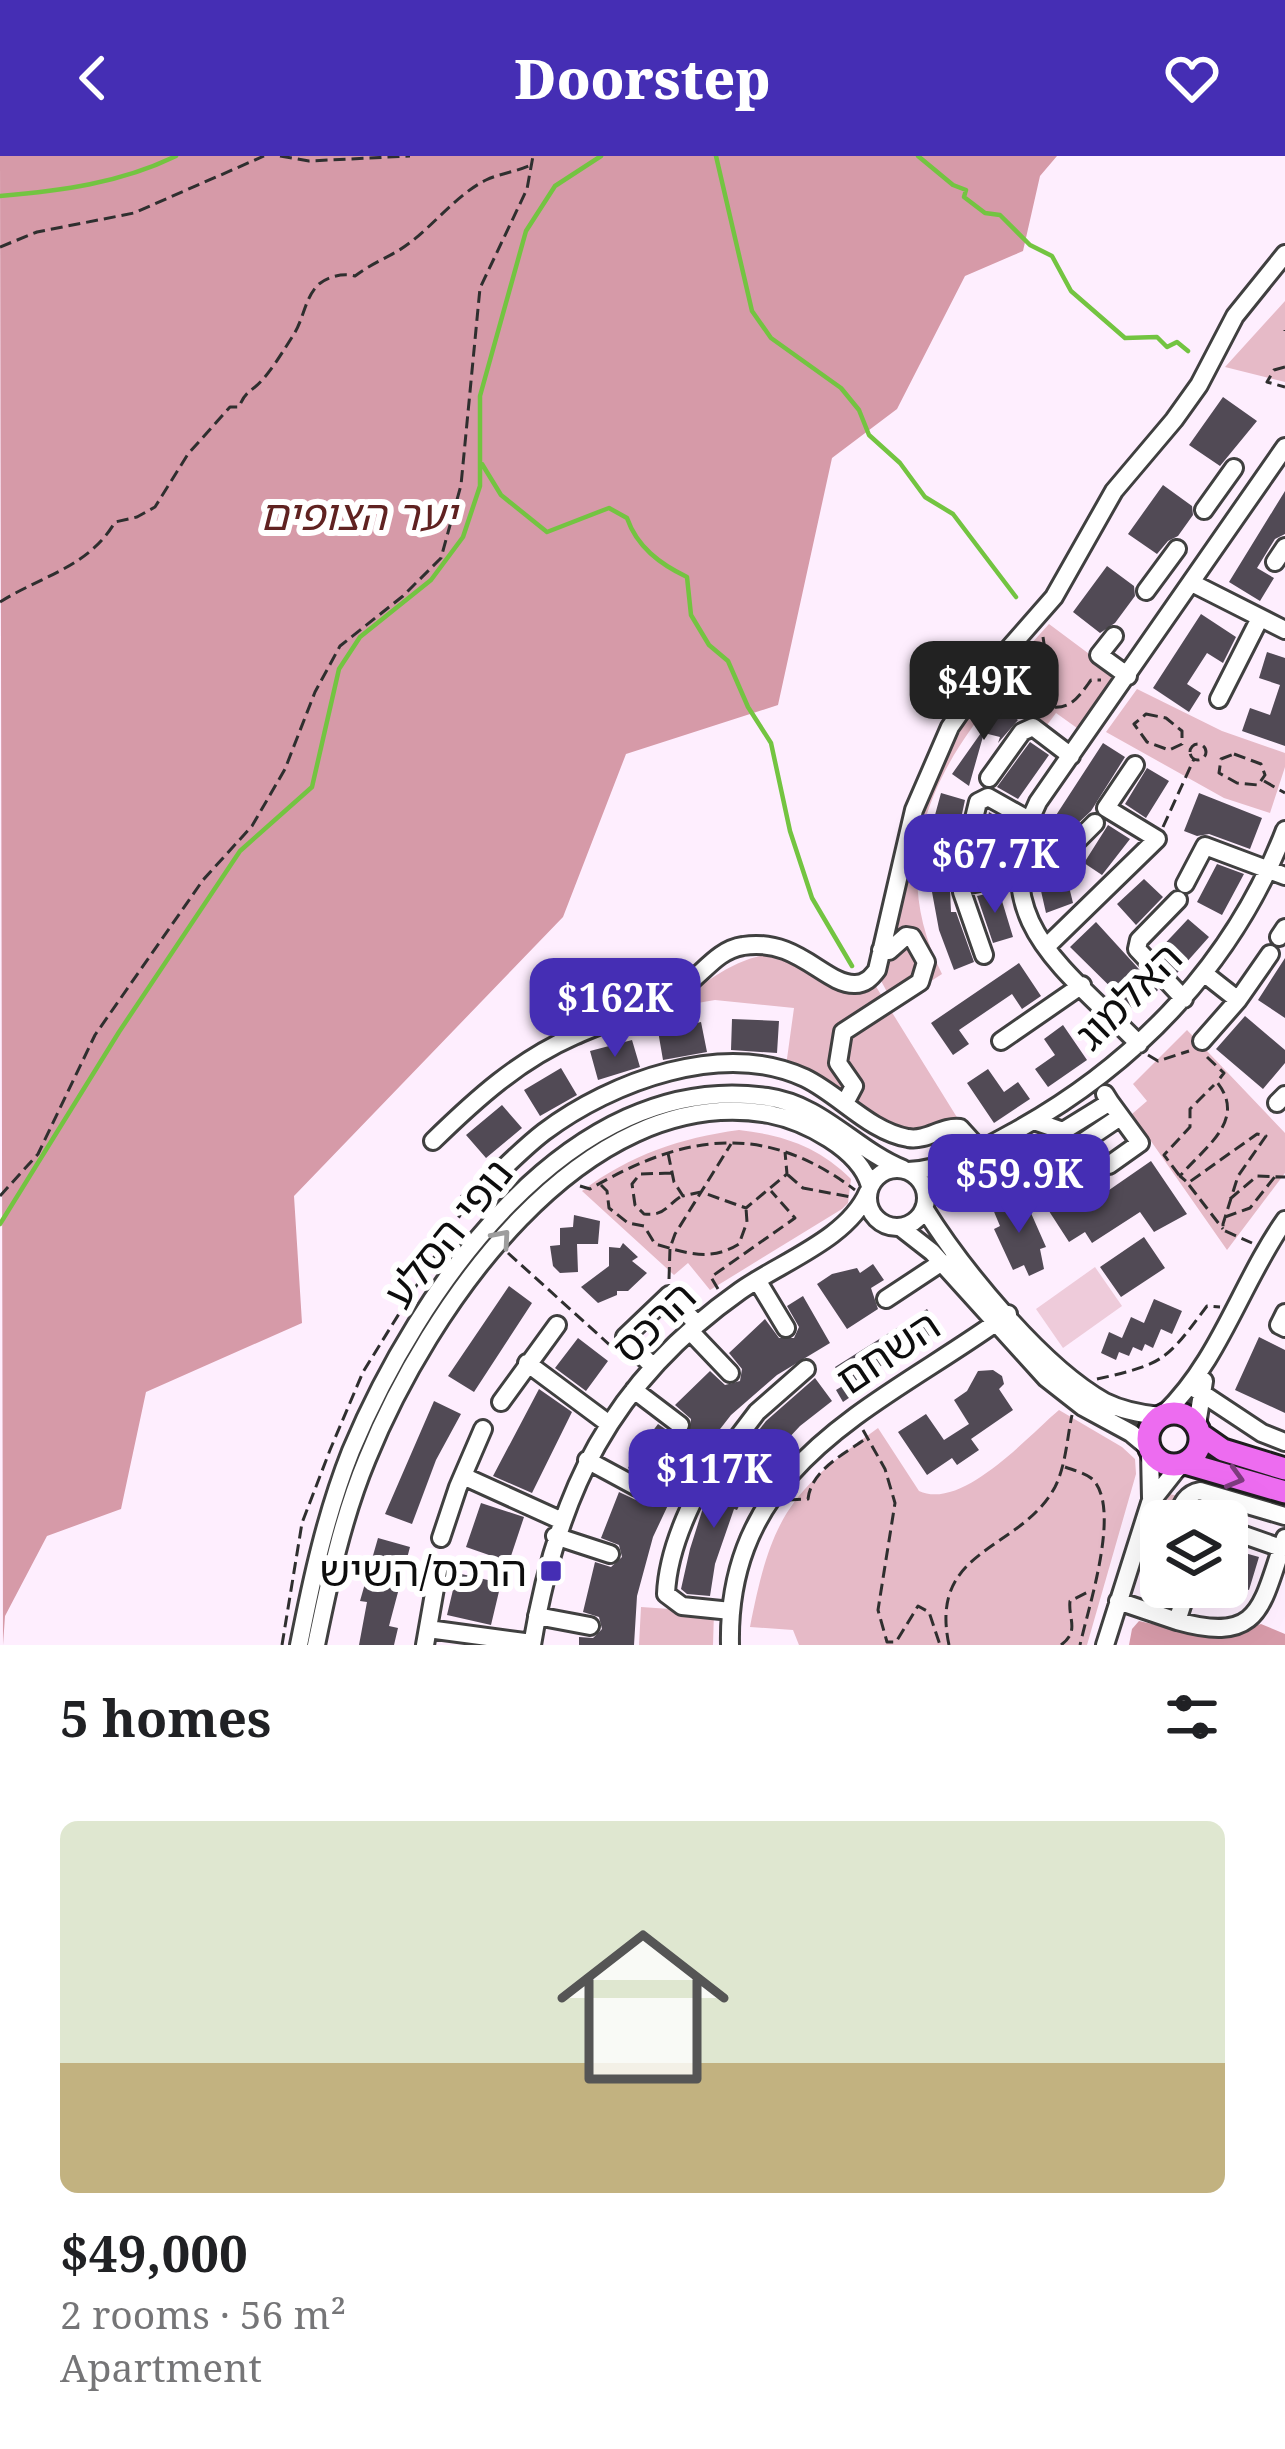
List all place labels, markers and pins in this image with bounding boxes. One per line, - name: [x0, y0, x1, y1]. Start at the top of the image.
- pin: $49K: [913, 641, 1055, 743]
- pin: $67.7K: [897, 814, 1093, 916]
- pin: $162K: [531, 958, 699, 1060]
- pin: $59.9K: [921, 1134, 1117, 1236]
- pin: $117K: [630, 1429, 798, 1531]
- place label: הרכס/השיש: [319, 1541, 527, 1598]
- marker: הרכס/השיש: [538, 1558, 564, 1584]

